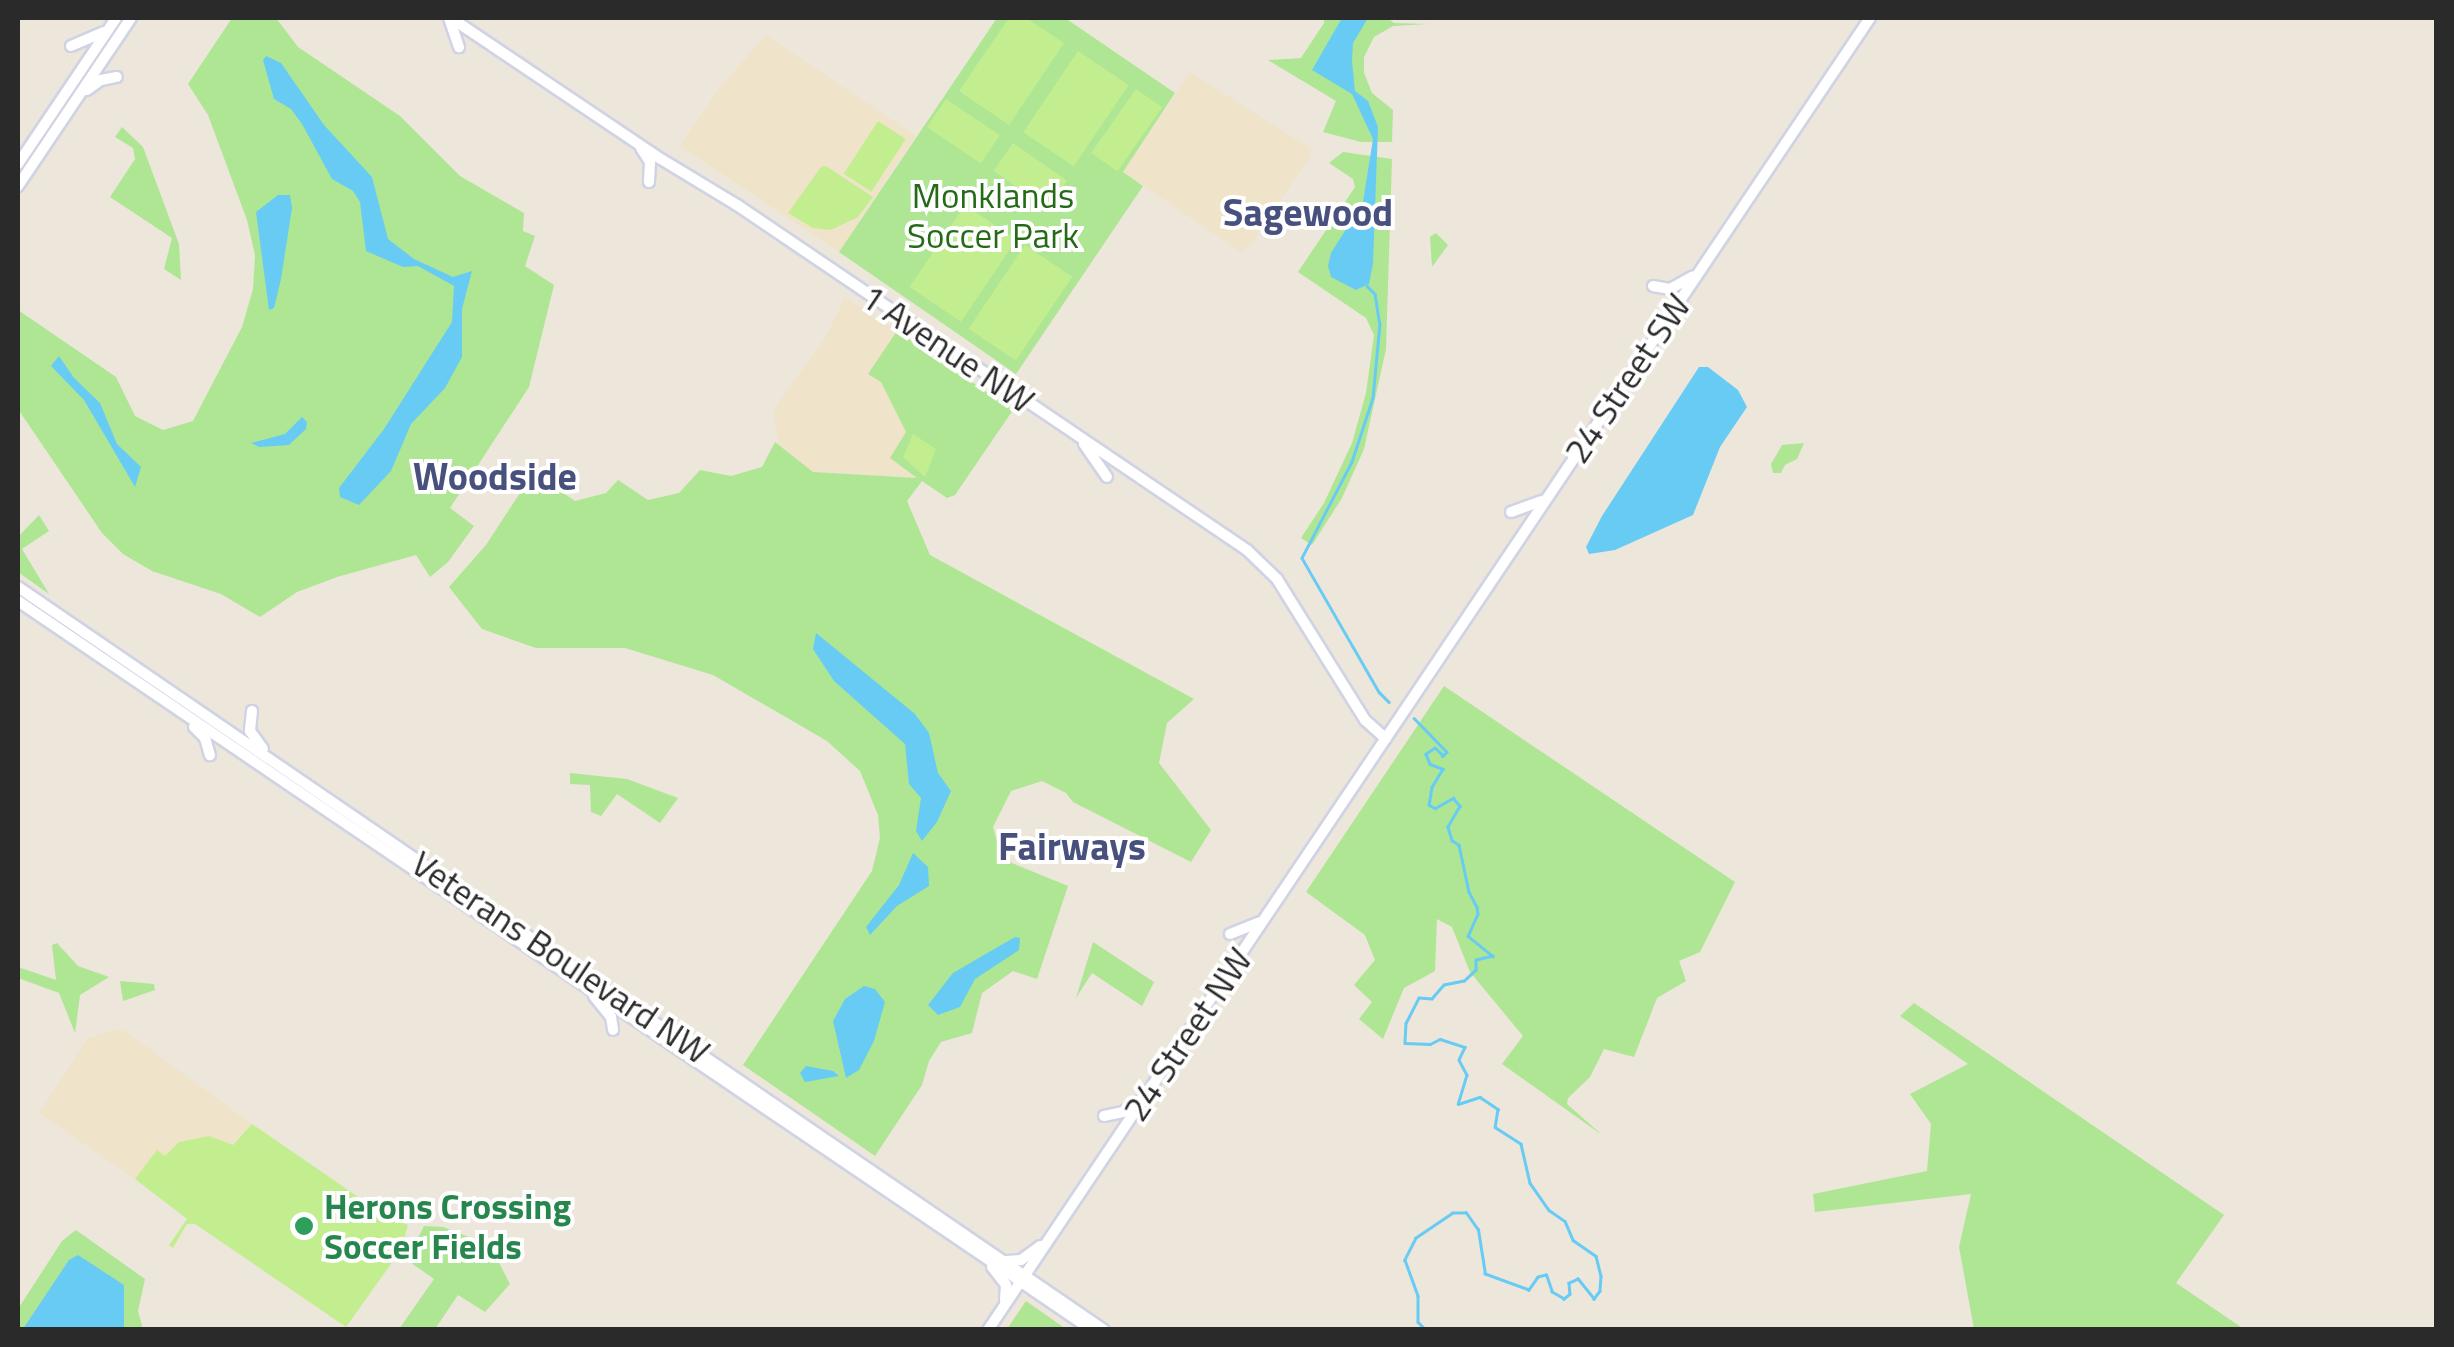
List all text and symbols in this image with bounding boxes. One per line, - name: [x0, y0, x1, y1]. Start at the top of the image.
- park label: Monklands Soccer Park: [907, 174, 1079, 256]
- district label: Sagewood: [1223, 190, 1393, 236]
- street label: 1 Avenue NW: [854, 275, 1042, 421]
- street label: 24 Street SW: [1555, 286, 1699, 470]
- district label: Woodside: [413, 454, 577, 500]
- district label: Fairways: [998, 824, 1146, 870]
- street label: Veterans Boulevard NW: [404, 842, 718, 1072]
- street label: 24 Street NW: [1114, 940, 1260, 1128]
- place label: Herons Crossing Soccer Fields: [324, 1185, 571, 1267]
- marker: Herons Crossing Soccer Fields: [293, 1215, 315, 1237]

